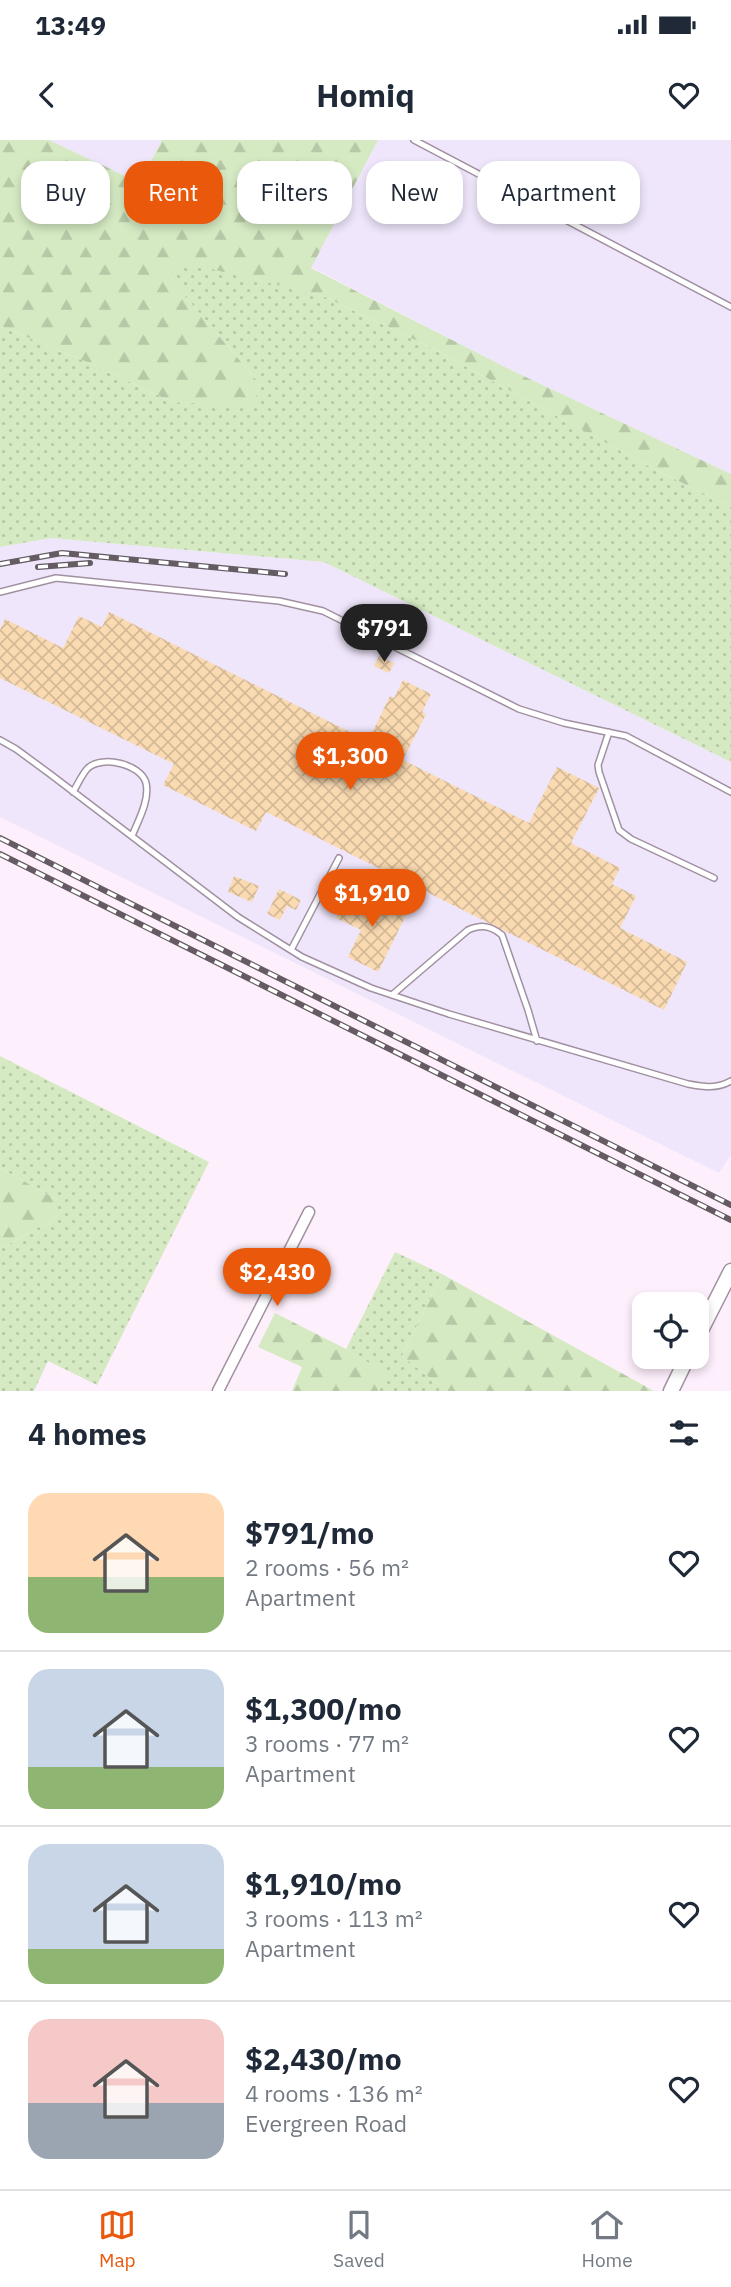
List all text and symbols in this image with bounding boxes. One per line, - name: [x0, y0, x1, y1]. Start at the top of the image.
- text: 13:49: [35, 8, 106, 42]
- text: Homiq: [316, 74, 415, 116]
- icon: back: [28, 76, 66, 114]
- icon: heart: [665, 76, 703, 114]
- chip: Buy: [21, 161, 110, 224]
- chip: Rent: [124, 161, 223, 224]
- chip: Filters: [237, 161, 352, 224]
- chip: New: [366, 161, 463, 224]
- chip: Apartment: [477, 161, 640, 224]
- pin: $791: [343, 604, 425, 664]
- text: $791: [356, 612, 412, 642]
- pin: $1,300: [293, 732, 407, 792]
- text: $1,300: [312, 740, 388, 770]
- pin: $1,910: [315, 870, 429, 929]
- text: $1,910: [334, 877, 410, 907]
- pin: $2,430: [220, 1248, 334, 1308]
- text: $2,430: [239, 1256, 315, 1286]
- map controls: [632, 1292, 709, 1369]
- button: locate: [632, 1292, 709, 1369]
- text: 4 homes: [28, 1414, 147, 1453]
- icon: filters: [665, 1414, 703, 1452]
- text: $791/mo: [245, 1513, 374, 1552]
- icon: home: [84, 1521, 168, 1605]
- icon: heart: [665, 1544, 703, 1582]
- text: 2 rooms · 56 m²: [245, 1552, 409, 1582]
- text: Apartment: [245, 1582, 356, 1612]
- text: $1,300/mo: [245, 1689, 402, 1728]
- icon: home: [84, 1697, 168, 1781]
- icon: heart: [665, 1720, 703, 1758]
- text: 3 rooms · 77 m²: [245, 1728, 409, 1758]
- text: Apartment: [245, 1758, 356, 1788]
- text: $1,910/mo: [245, 1864, 402, 1903]
- icon: home: [84, 1872, 168, 1956]
- icon: heart: [665, 1895, 703, 1933]
- text: 3 rooms · 113 m²: [245, 1903, 423, 1933]
- text: Apartment: [245, 1933, 356, 1963]
- text: $2,430/mo: [245, 2039, 402, 2078]
- icon: home: [84, 2047, 168, 2131]
- icon: heart: [665, 2070, 703, 2108]
- text: 4 rooms · 136 m²: [245, 2078, 423, 2108]
- text: Evergreen Road: [245, 2108, 407, 2138]
- tab: Map: [98, 2206, 136, 2272]
- tab: Saved: [333, 2206, 385, 2272]
- tab: Home: [582, 2206, 633, 2272]

